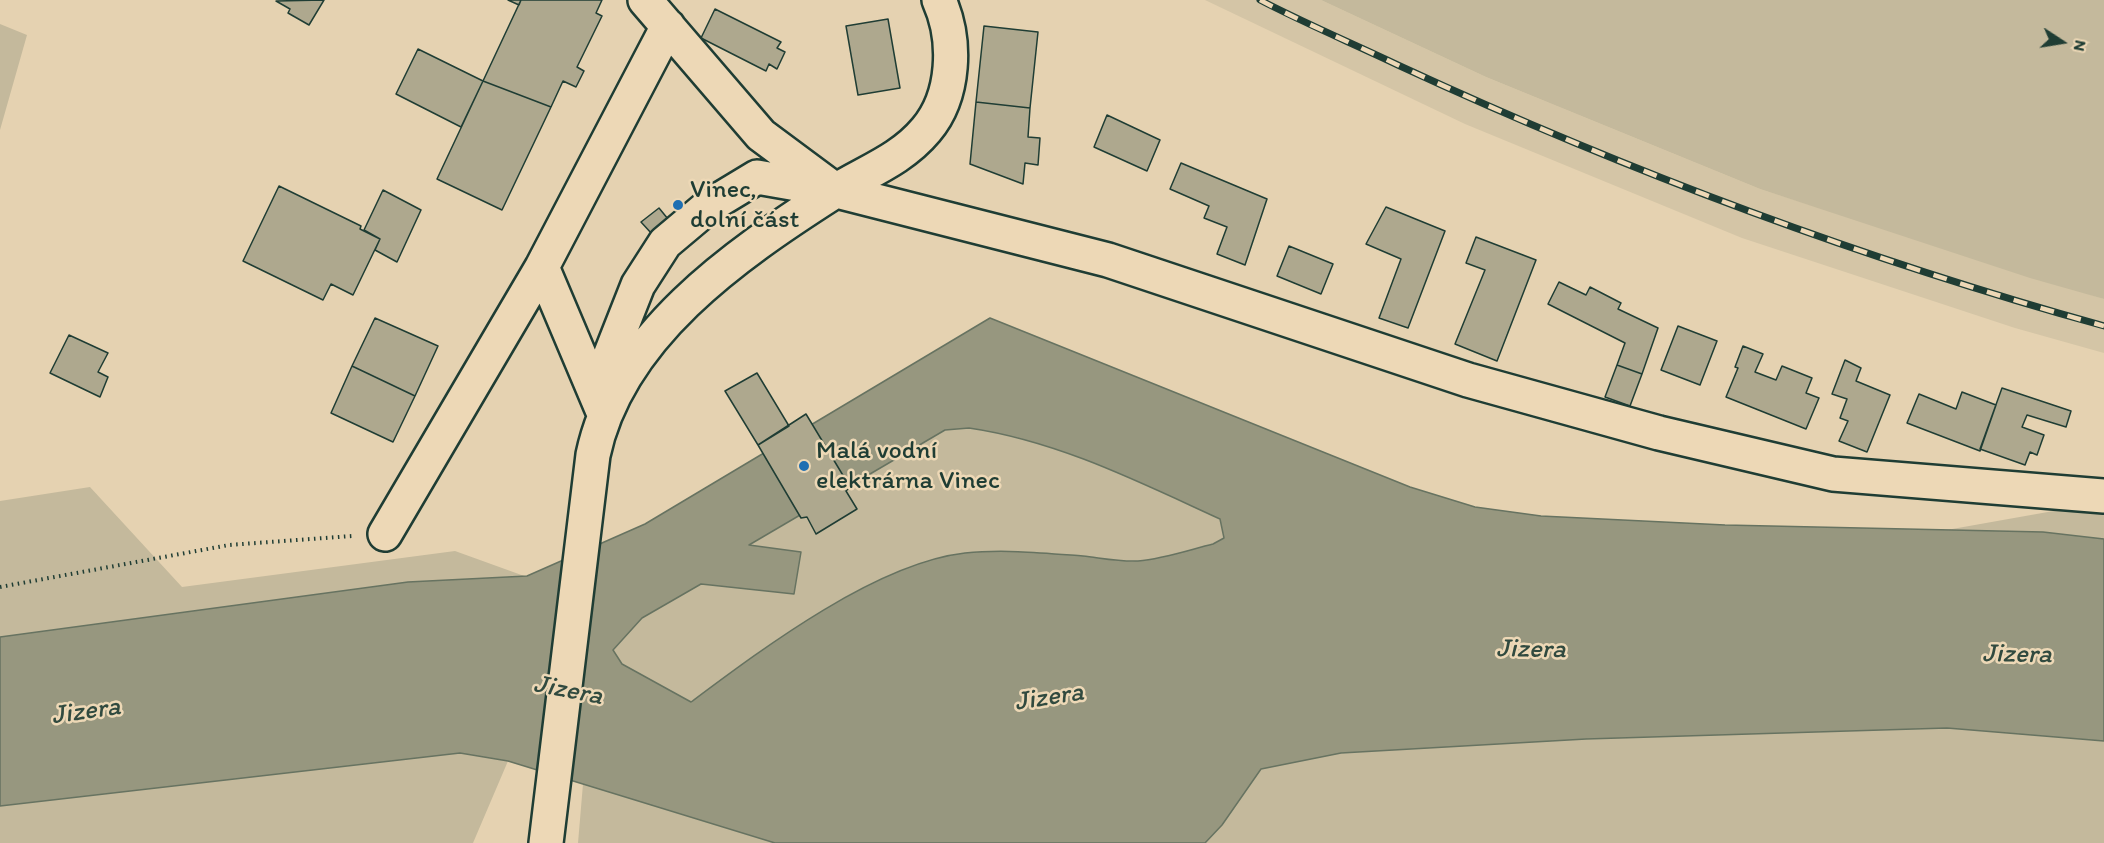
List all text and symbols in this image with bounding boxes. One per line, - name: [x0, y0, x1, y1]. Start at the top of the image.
- north arrow: [2032, 12, 2092, 72]
- text: N: [2070, 39, 2091, 53]
- place label: Vinec, dolní část: [690, 174, 799, 236]
- marker: Vinec, dolní část: [671, 198, 685, 212]
- place label: Malá vodní elektrárna Vinec: [816, 435, 1000, 496]
- marker: Malá vodní elektrárna Vinec: [797, 459, 811, 473]
- water label: Jizera: [1496, 633, 1566, 667]
- water label: Jizera: [1982, 638, 2052, 672]
- water label: Jizera: [531, 668, 605, 714]
- water label: Jizera: [1012, 677, 1086, 719]
- water label: Jizera: [49, 691, 123, 733]

